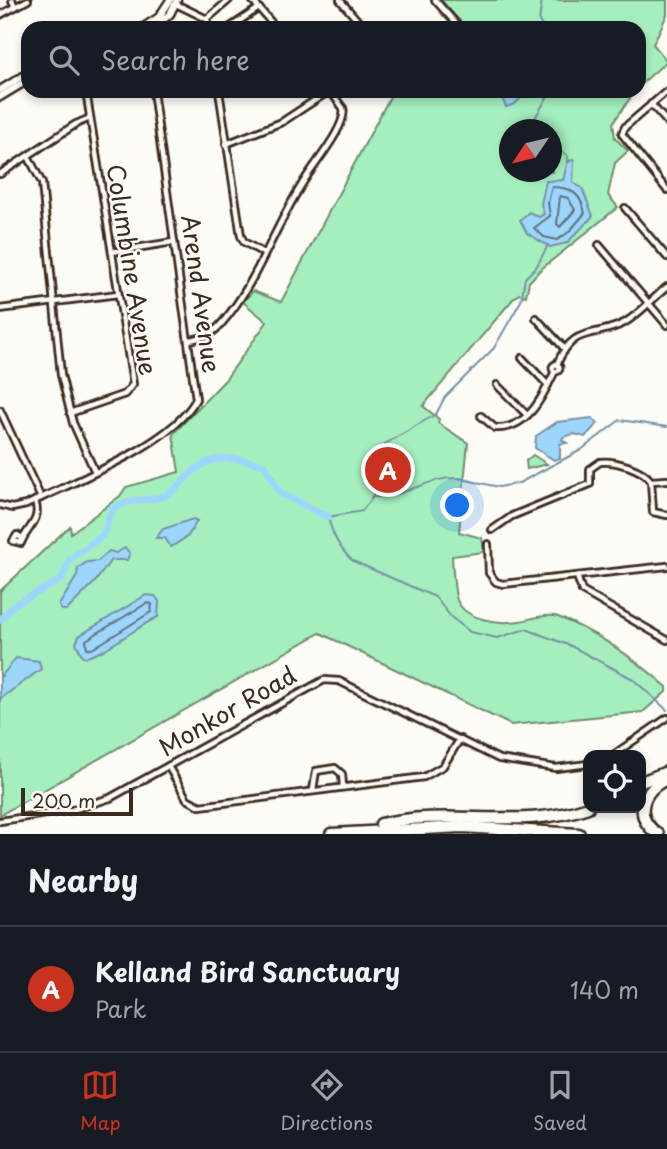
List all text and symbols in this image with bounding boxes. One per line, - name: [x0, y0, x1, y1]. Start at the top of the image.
- search box: [21, 21, 646, 98]
- text: Search here: [101, 40, 250, 79]
- icon: search: [45, 41, 83, 79]
- north arrow: [499, 119, 562, 182]
- street label: Columbine Avenue: [98, 161, 167, 378]
- street label: Arend Avenue: [173, 212, 231, 375]
- pin: A: [365, 444, 411, 496]
- your location: [440, 488, 474, 522]
- street label: Monkor Road: [152, 656, 302, 764]
- map controls: [583, 750, 646, 813]
- button: locate: [583, 750, 646, 813]
- scale bar: [21, 785, 133, 817]
- text: 200 m: [32, 786, 95, 814]
- text: Nearby: [28, 857, 138, 902]
- text: Kelland Bird Sanctuary: [95, 952, 400, 991]
- text: A: [42, 972, 60, 1007]
- text: 140 m: [570, 972, 639, 1007]
- text: Park: [95, 991, 146, 1026]
- tab: Map: [80, 1066, 121, 1136]
- tab: Directions: [281, 1066, 373, 1136]
- tab: Saved: [533, 1066, 587, 1136]

